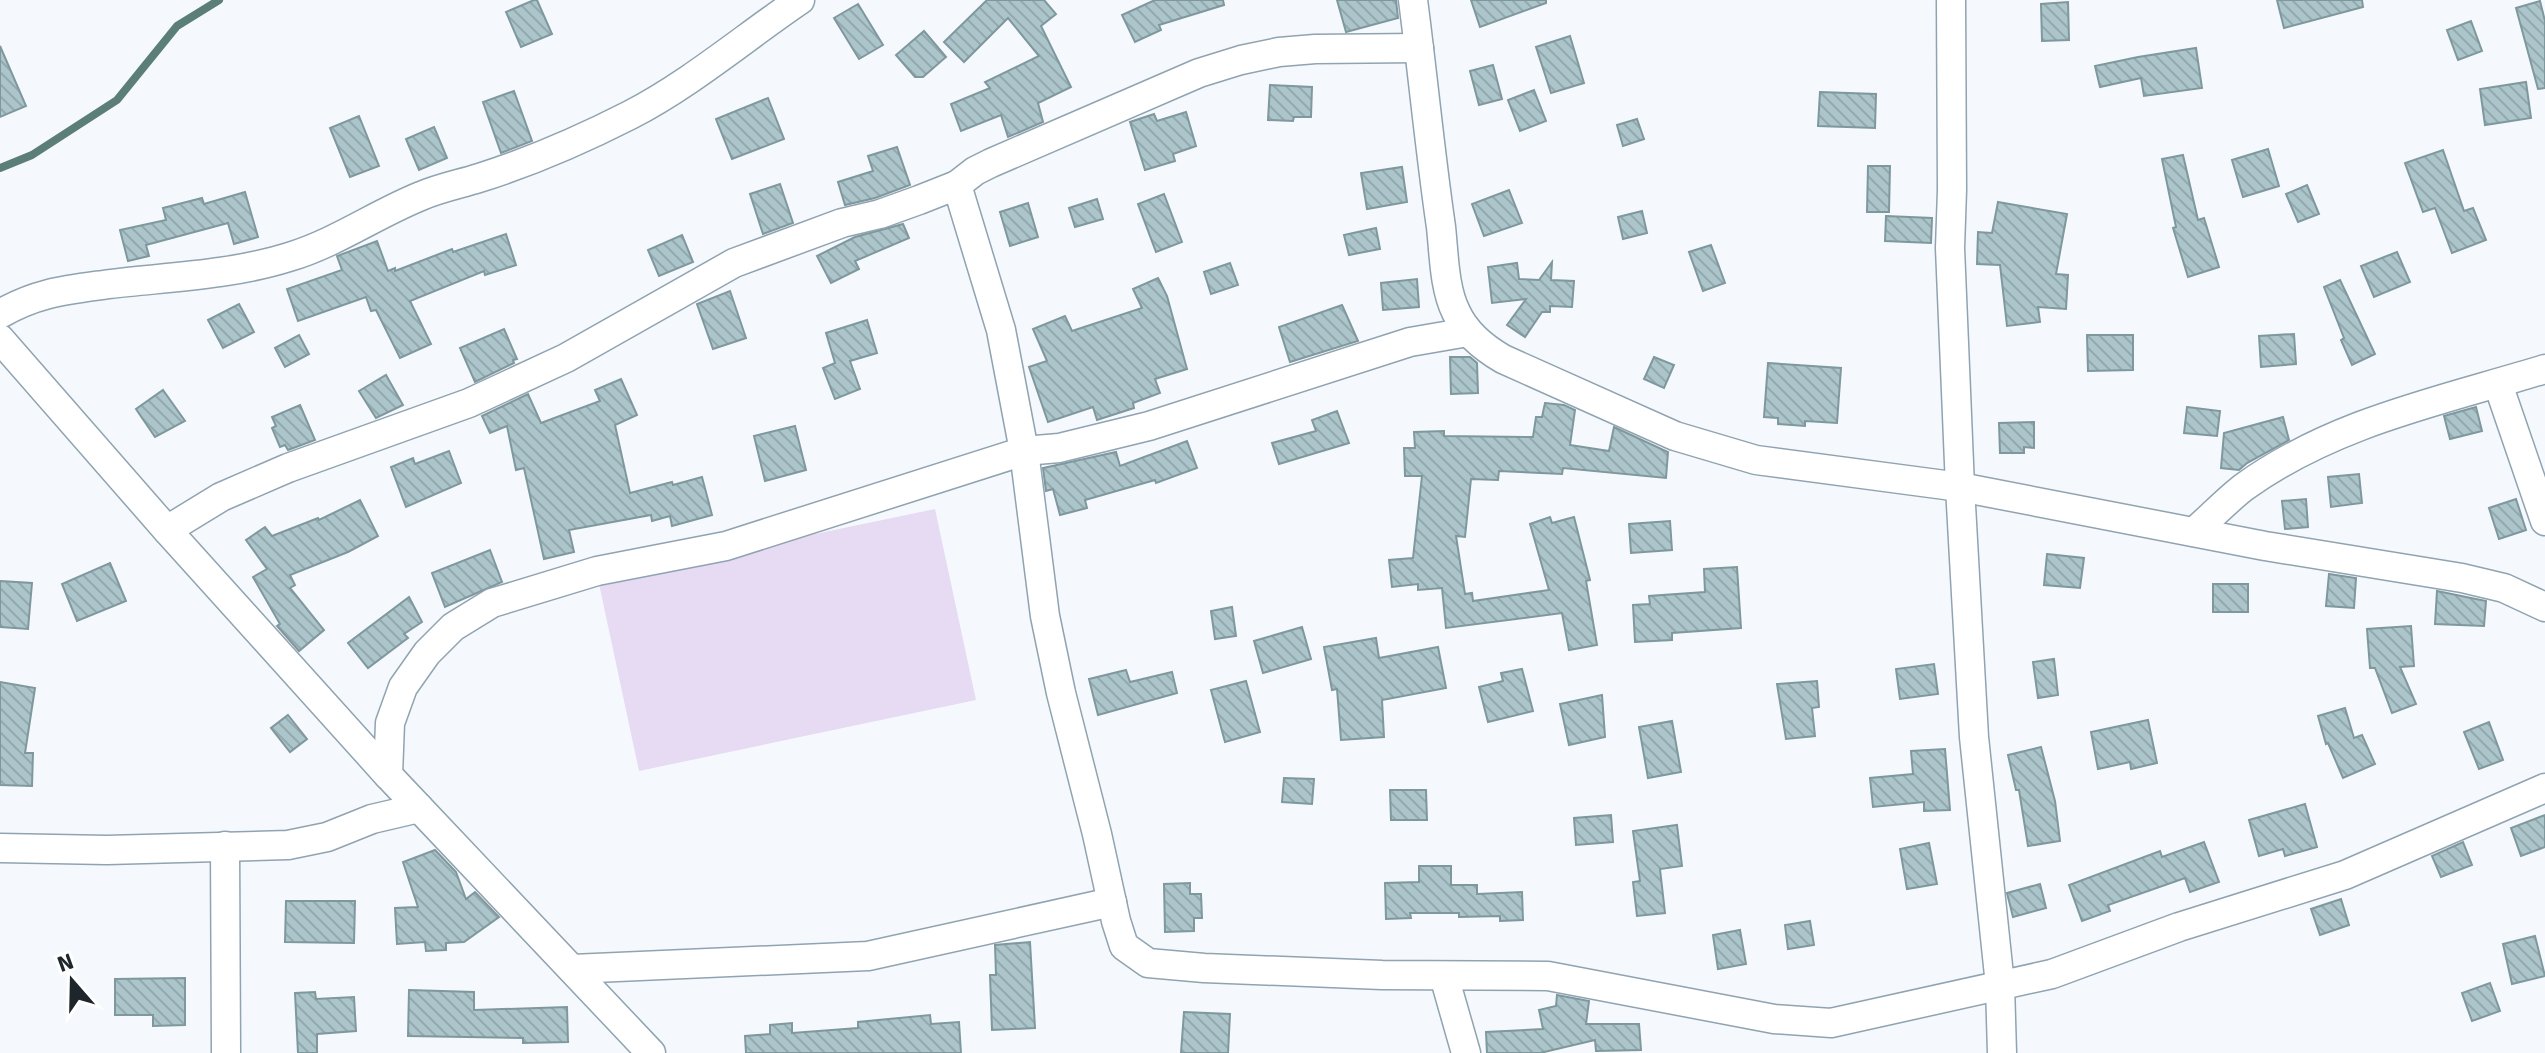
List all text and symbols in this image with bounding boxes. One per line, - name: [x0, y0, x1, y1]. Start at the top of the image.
- north arrow: [32, 941, 112, 1021]
- text: N: [54, 947, 77, 978]

